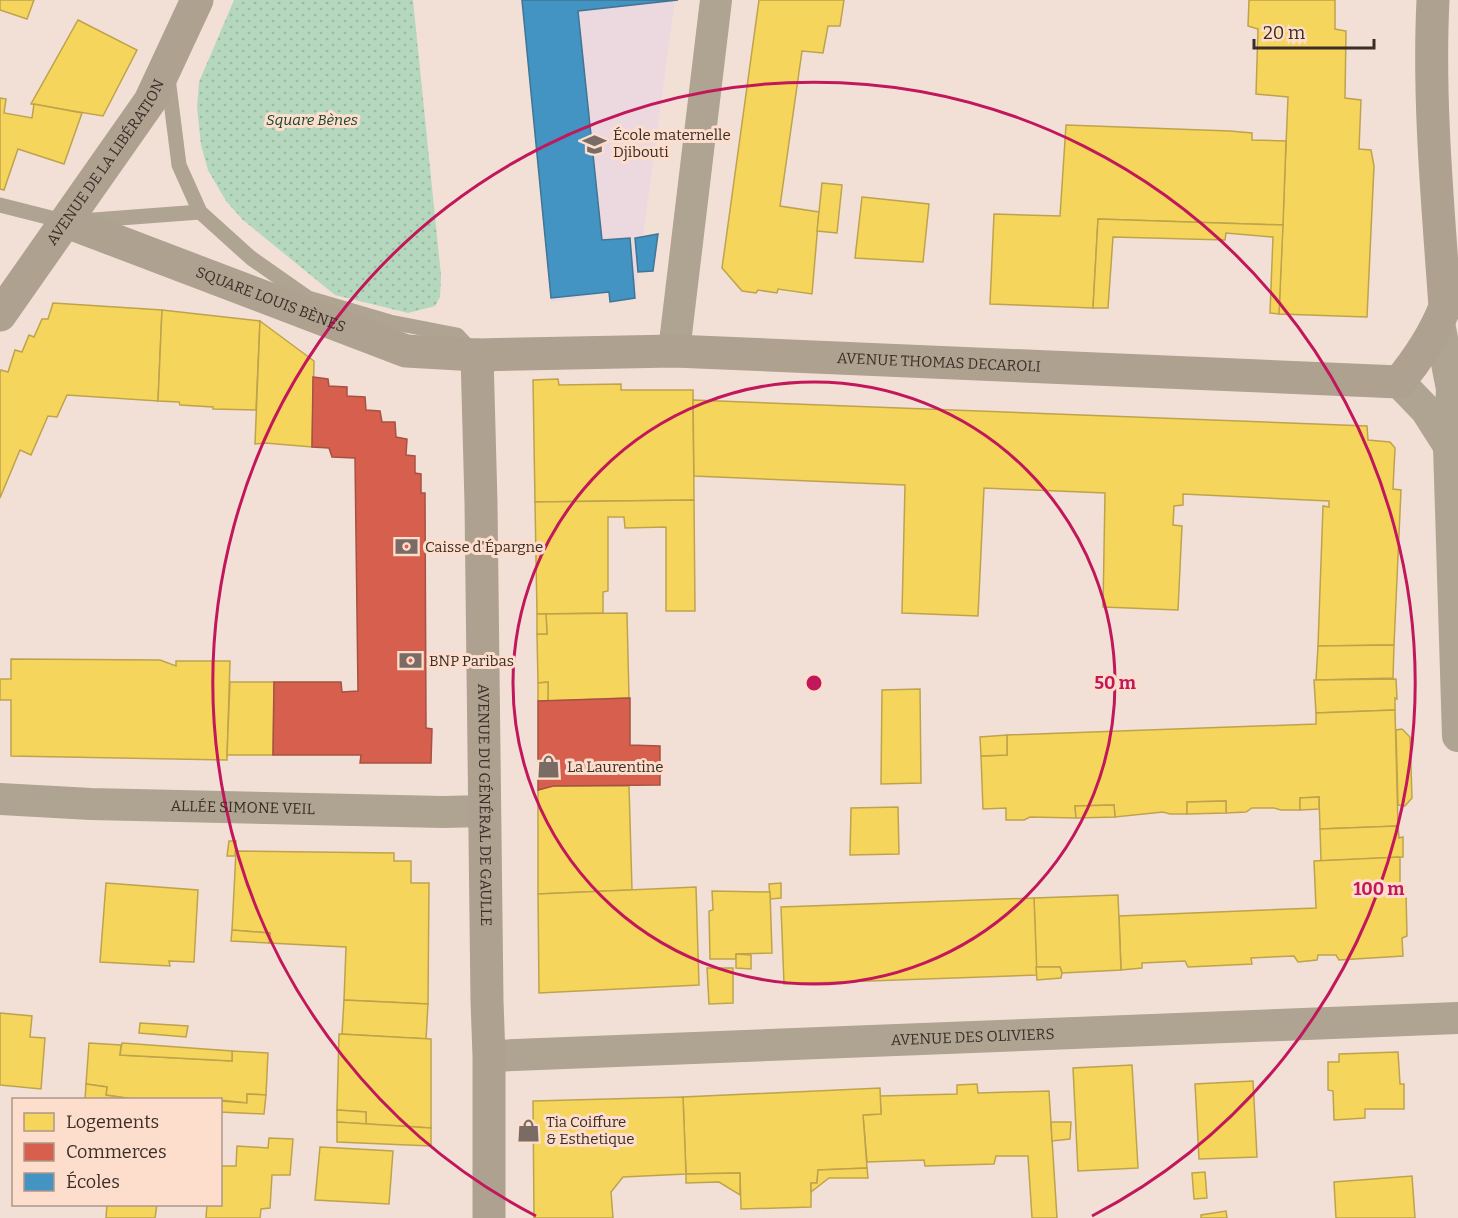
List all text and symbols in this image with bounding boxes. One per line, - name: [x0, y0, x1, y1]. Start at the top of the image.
- scale bar: [1254, 12, 1374, 50]
- text: 20 m: [1263, 22, 1305, 44]
- street label: AVENUE DE LA LIBÉRATION: [43, 76, 168, 248]
- park label: Square Bènes: [266, 111, 358, 129]
- place label: École maternelle Djibouti: [613, 126, 731, 161]
- school or university icon: École maternelle Djibouti: [582, 131, 608, 157]
- street label: SQUARE LOUIS BÈNES: [193, 263, 348, 336]
- street label: AVENUE THOMAS DECAROLI: [837, 349, 1041, 376]
- bank icon: Caisse d'Épargne: [394, 534, 420, 560]
- place label: Caisse d'Épargne: [425, 538, 543, 556]
- bank icon: BNP Paribas: [398, 648, 424, 674]
- place label: BNP Paribas: [429, 652, 514, 670]
- text: 50 m: [1094, 672, 1136, 694]
- centre of rings: [804, 673, 824, 693]
- street label: AVENUE DU GÉNÉRAL DE GAULLE: [474, 684, 495, 926]
- shop icon: La Laurentine: [536, 754, 562, 780]
- place label: La Laurentine: [567, 758, 663, 776]
- street label: ALLÉE SIMONE VEIL: [170, 797, 315, 818]
- text: 100 m: [1353, 878, 1405, 900]
- street label: AVENUE DES OLIVIERS: [890, 1025, 1055, 1049]
- legend: [12, 1098, 222, 1206]
- text: Logements: [66, 1111, 159, 1133]
- place label: Tia Coiffure & Esthetique: [546, 1113, 634, 1148]
- shop icon: Tia Coiffure & Esthetique: [515, 1118, 541, 1144]
- text: Commerces: [66, 1141, 167, 1163]
- text: Écoles: [66, 1170, 120, 1193]

